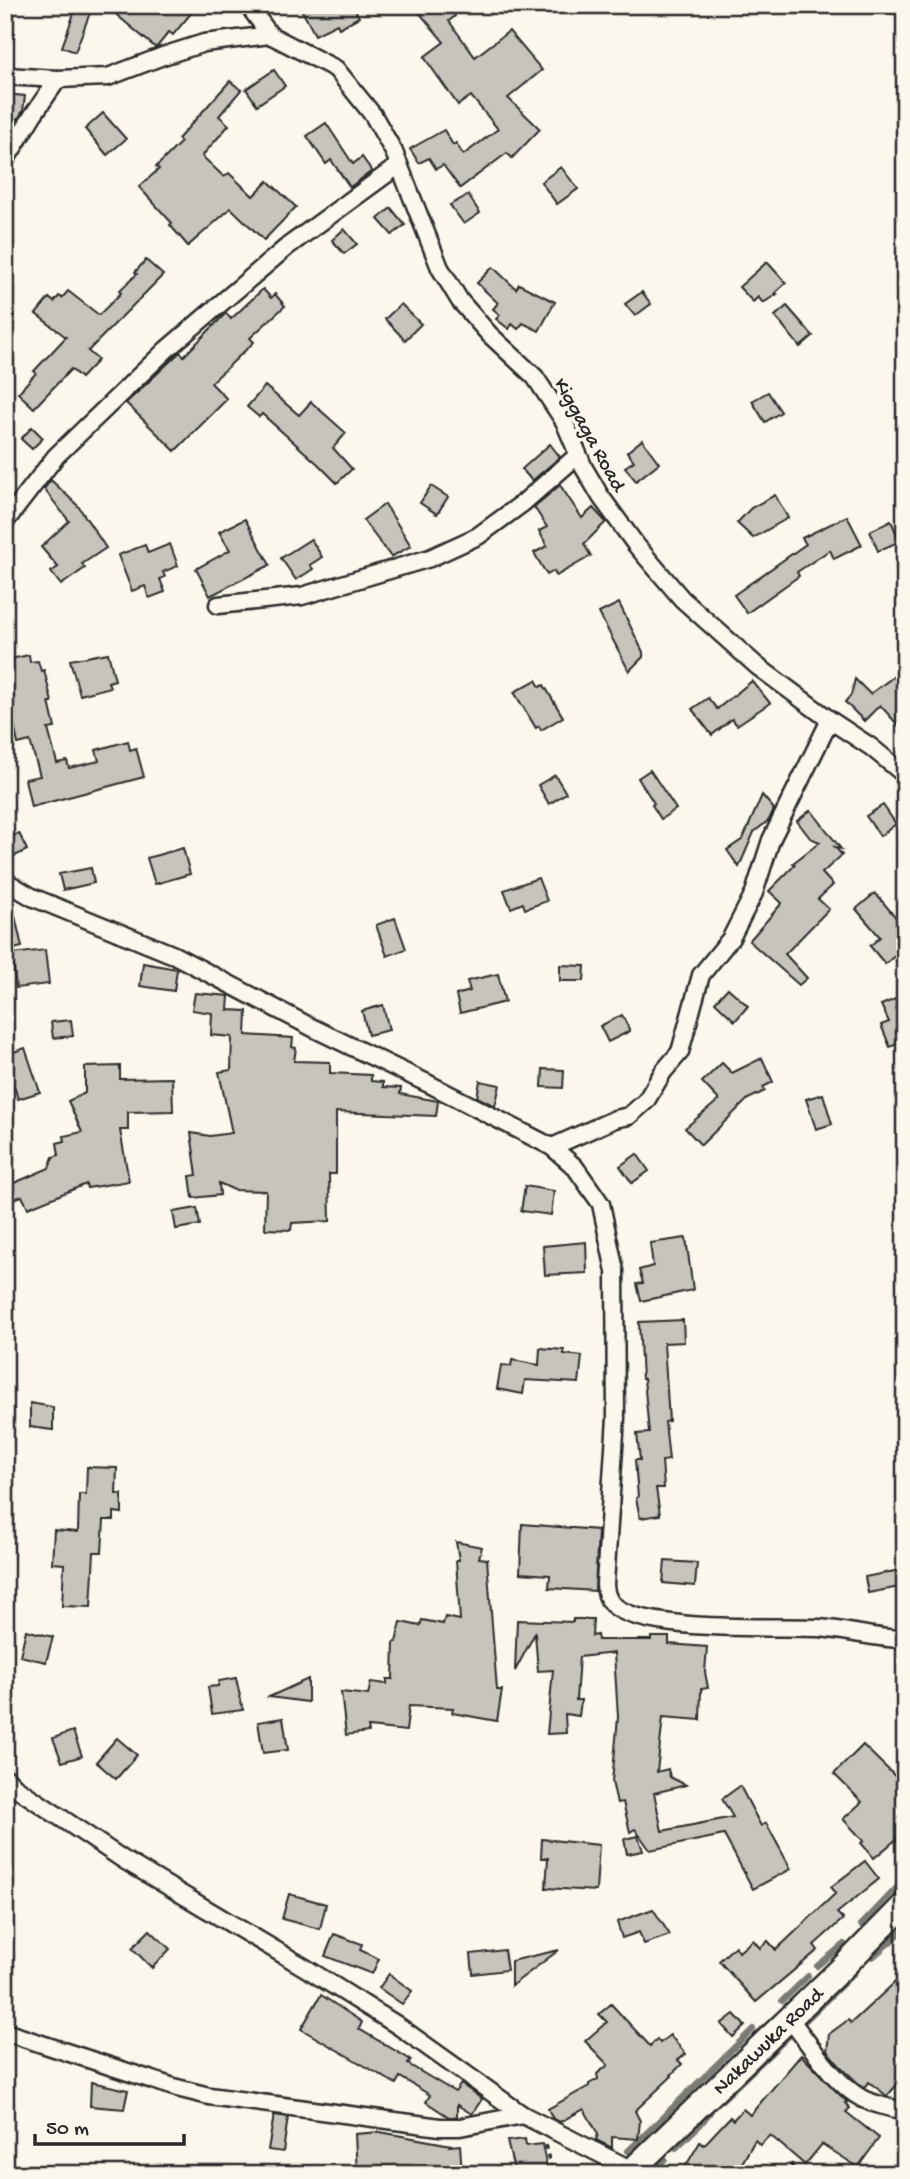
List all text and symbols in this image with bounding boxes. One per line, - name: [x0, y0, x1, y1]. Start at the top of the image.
- street label: Kiggaga Road: [546, 374, 630, 498]
- street label: Nakawuka Road: [709, 1982, 831, 2102]
- scale bar: [35, 2102, 184, 2146]
- text: 50 m: [46, 2118, 89, 2143]

